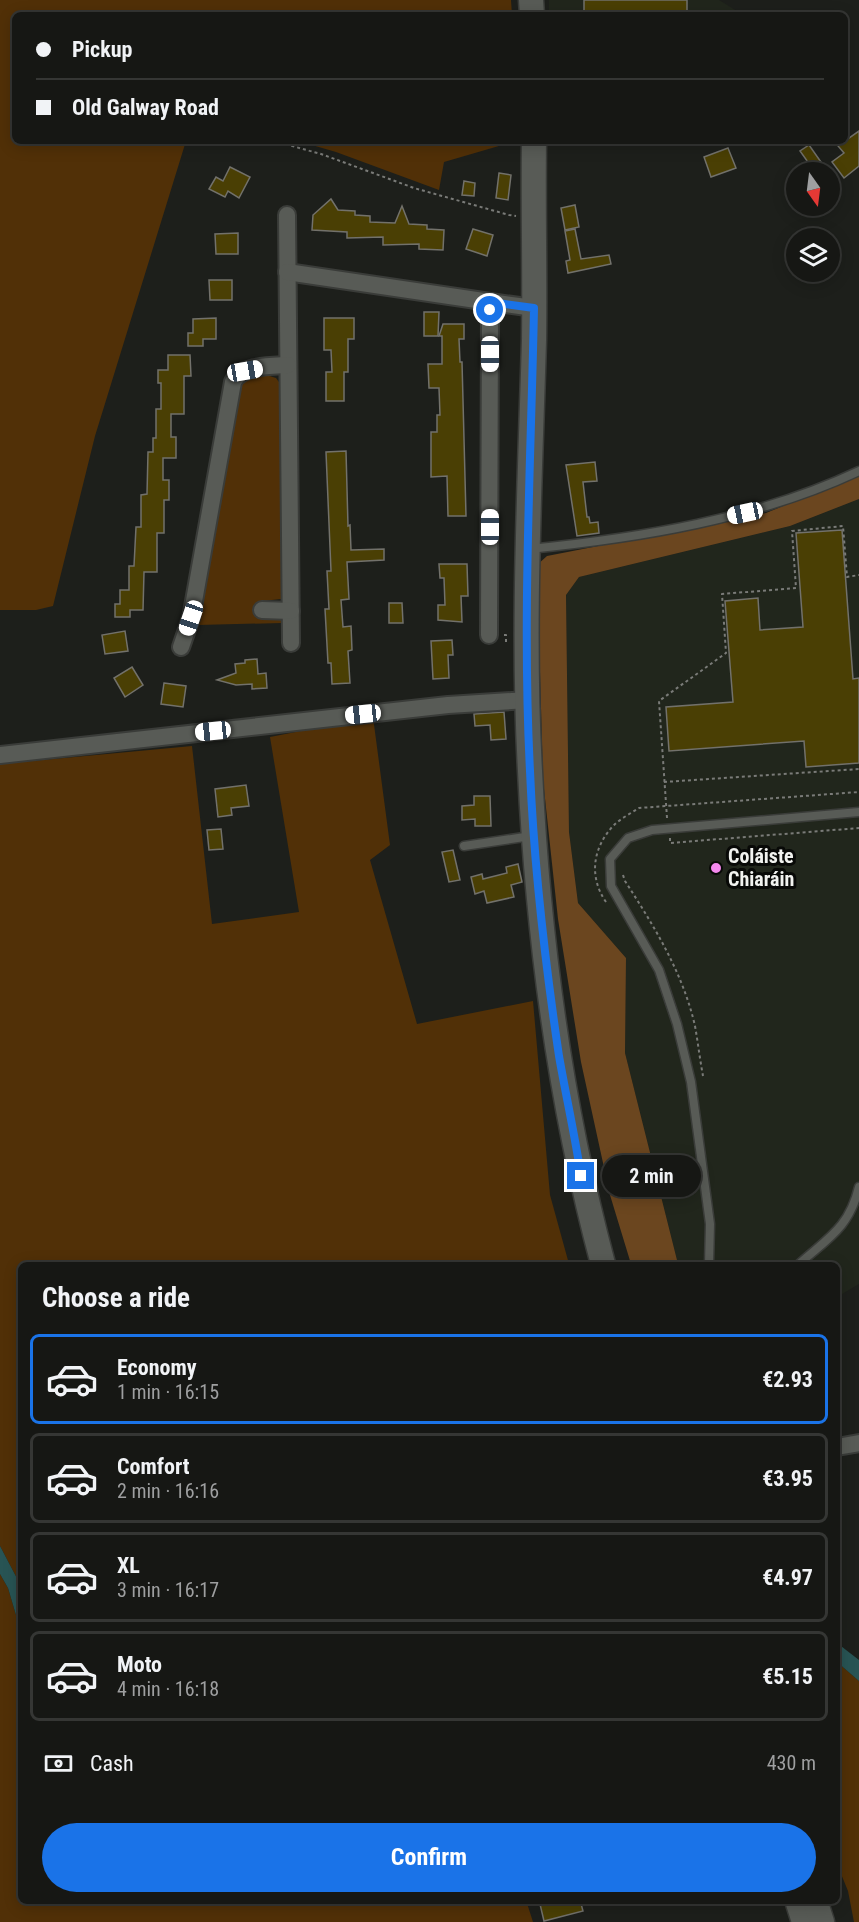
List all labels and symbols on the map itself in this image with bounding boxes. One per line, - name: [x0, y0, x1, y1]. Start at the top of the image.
- north arrow: [786, 162, 840, 216]
- route start: [476, 296, 503, 323]
- car: [481, 336, 499, 372]
- car: [226, 359, 264, 383]
- car: [726, 500, 764, 526]
- car: [481, 509, 499, 545]
- car: [177, 598, 205, 638]
- car: [344, 703, 382, 725]
- car: [194, 720, 232, 742]
- place label: Coláiste Chiaráin: [728, 844, 794, 891]
- marker: Coláiste Chiaráin: [709, 861, 723, 875]
- callout: 2 min: [602, 1155, 701, 1197]
- route end: [567, 1162, 594, 1189]

